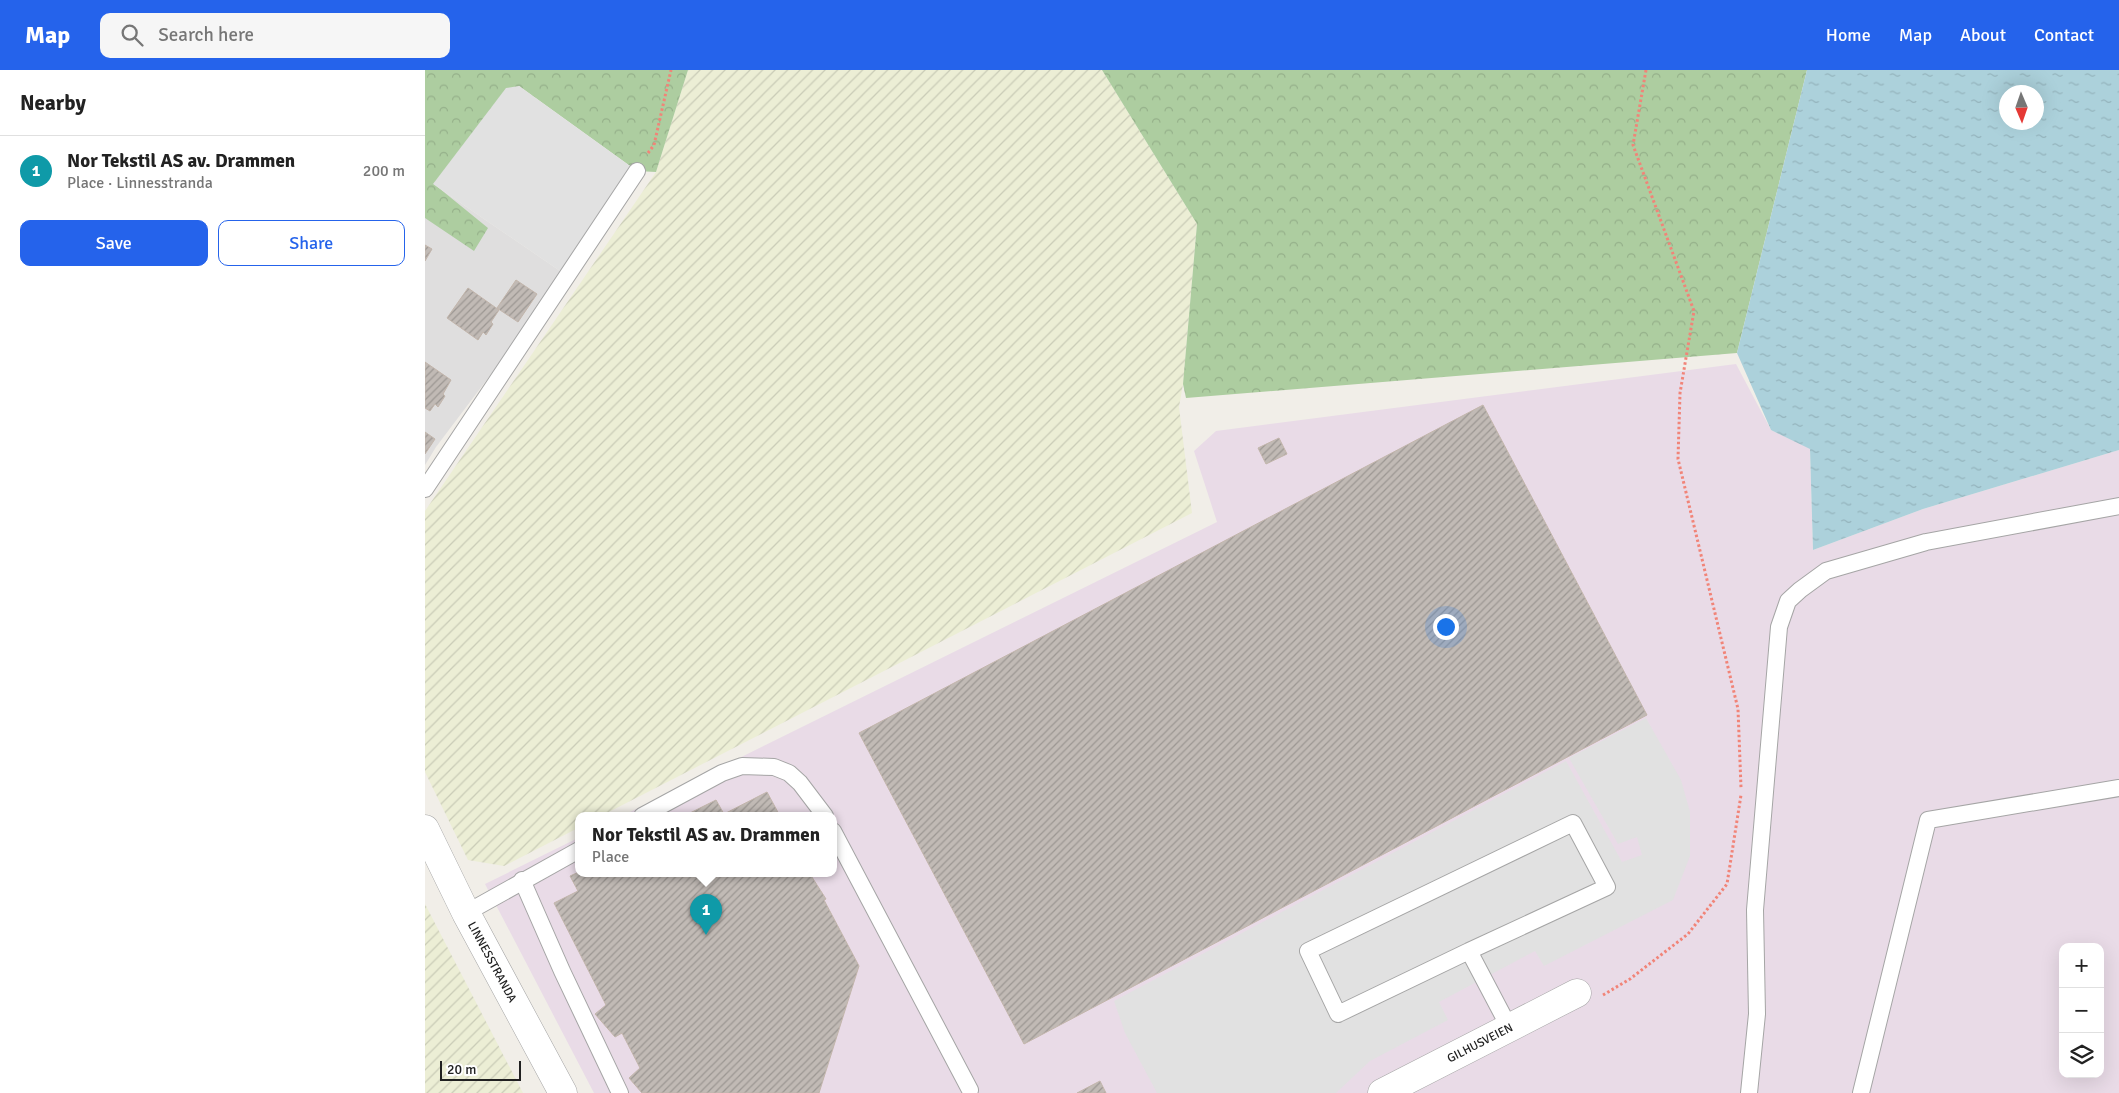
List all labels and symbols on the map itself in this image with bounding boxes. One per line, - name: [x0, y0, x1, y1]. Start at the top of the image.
- north arrow: [1999, 85, 2044, 130]
- your location: [1433, 614, 1459, 640]
- pin: 1: [690, 894, 722, 935]
- street label: LINNESSTRANDA: [465, 919, 520, 1005]
- street label: GILHUSVEIEN: [1444, 1020, 1515, 1066]
- scale bar: [440, 1058, 521, 1081]

